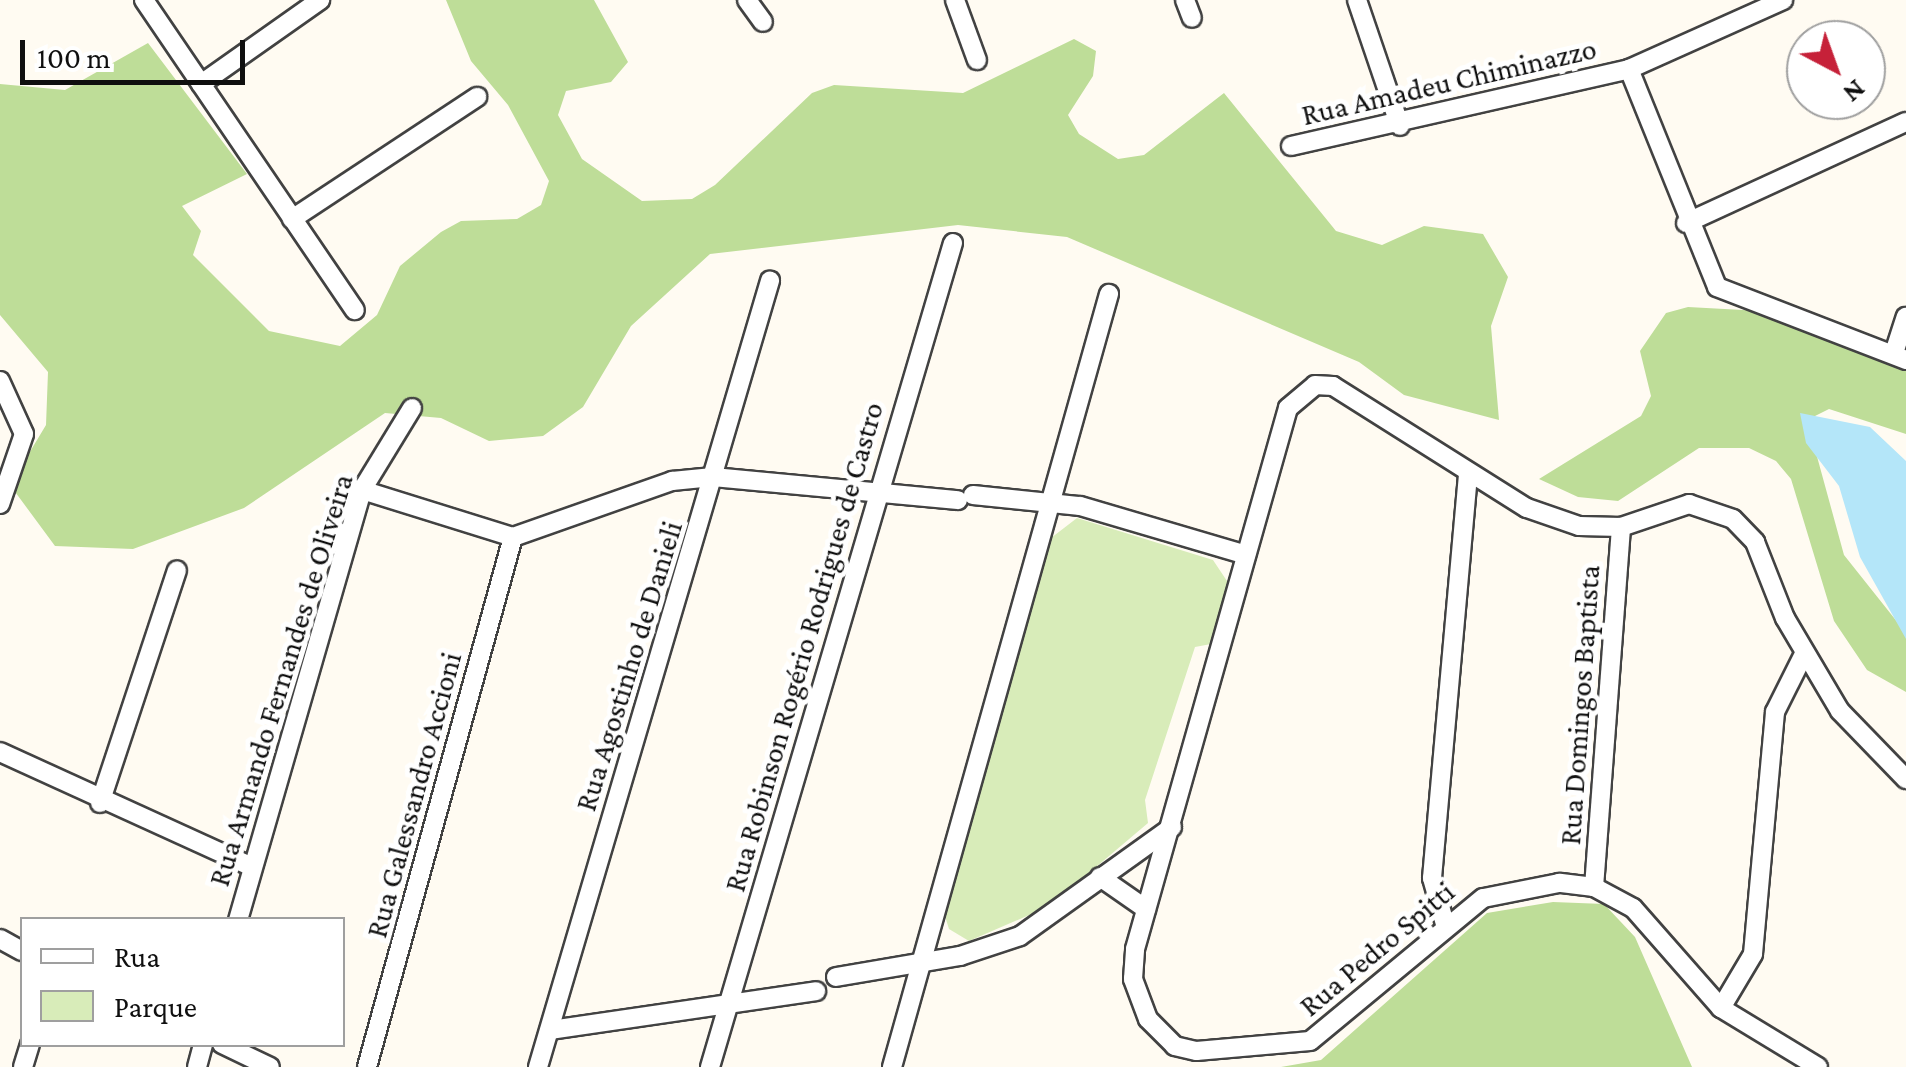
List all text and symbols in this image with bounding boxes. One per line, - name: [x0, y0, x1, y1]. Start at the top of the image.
- scale bar: [25, 20, 250, 82]
- north arrow: [1786, 20, 1886, 120]
- street label: Rua Amadeu Chiminazzo: [1298, 31, 1600, 133]
- text: 100 m: [37, 41, 111, 74]
- text: N: [1837, 74, 1872, 109]
- street label: Rua Robinson Rogério Rodrigues de Castro: [717, 398, 891, 896]
- street label: Rua Armando Fernandes de Oliveira: [201, 469, 361, 891]
- street label: Rua Agostinho de Danieli: [568, 517, 690, 815]
- street label: Rua Domingos Baptista: [1552, 564, 1608, 846]
- street label: Rua Galessandro Accioni: [359, 648, 469, 942]
- street label: Rua Pedro Spitti: [1292, 874, 1462, 1024]
- legend: [20, 917, 345, 1047]
- text: Rua: [114, 940, 160, 973]
- text: Parque: [114, 990, 197, 1023]

